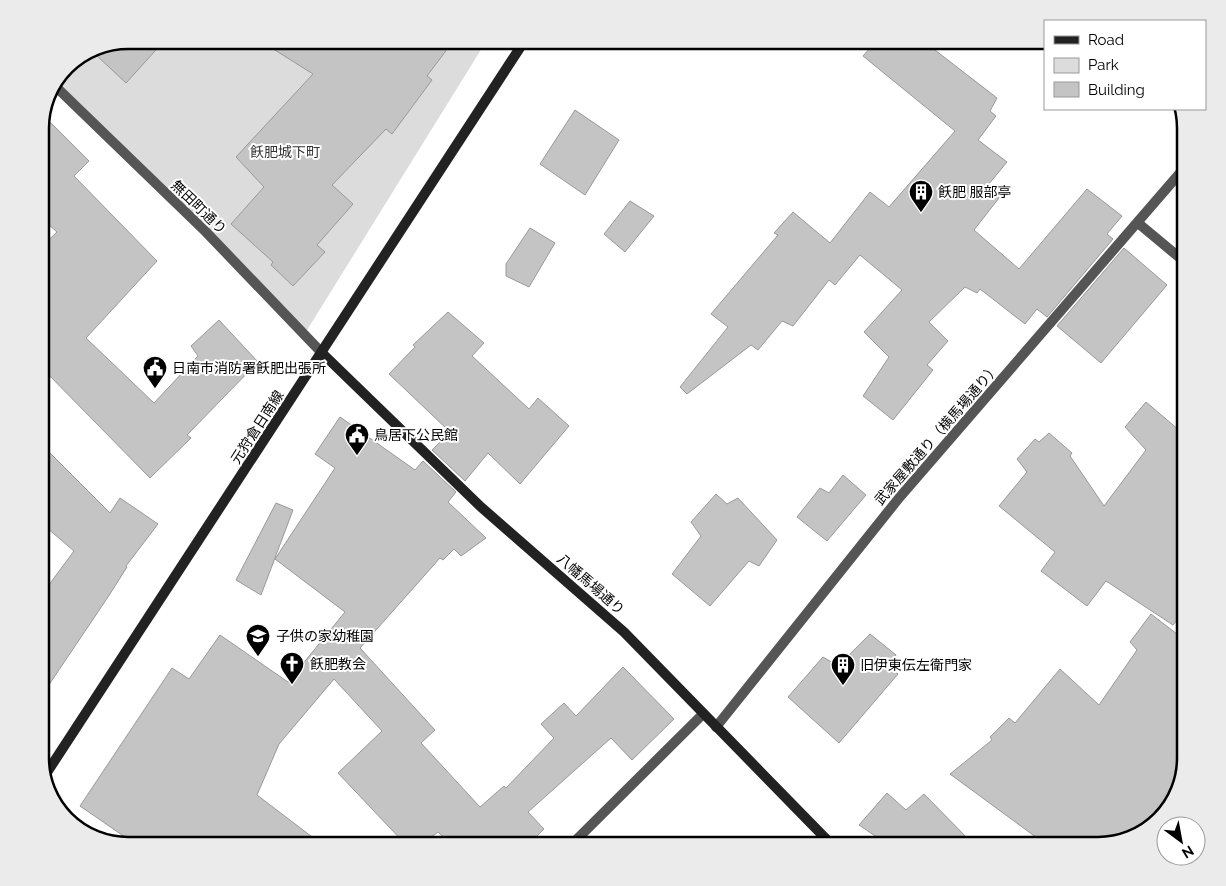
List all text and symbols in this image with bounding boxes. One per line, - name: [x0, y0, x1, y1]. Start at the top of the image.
- legend: [1044, 20, 1206, 110]
- text: Road: [1088, 31, 1124, 49]
- text: Park: [1088, 56, 1119, 74]
- text: Building: [1088, 81, 1145, 99]
- park label: 飫肥城下町: [250, 144, 320, 160]
- street label: 無田町通り: [168, 177, 230, 237]
- building icon: 飫肥 服部亭: [908, 179, 934, 213]
- place label: 飫肥 服部亭: [938, 184, 1012, 200]
- public building icon: 日南市消防署飫肥出張所: [142, 355, 168, 389]
- place label: 日南市消防署飫肥出張所: [172, 360, 326, 376]
- street label: 武家屋敷通り（横馬場通り）: [871, 360, 1003, 508]
- street label: 元狩倉日南線: [227, 387, 287, 467]
- public building icon: 鳥居下公民館: [344, 422, 370, 456]
- place label: 鳥居下公民館: [374, 427, 458, 443]
- street label: 八幡馬場通り: [554, 550, 628, 618]
- school or university icon: 子供の家幼稚園: [245, 623, 271, 657]
- place label: 子供の家幼稚園: [276, 628, 374, 644]
- church icon: 飫肥教会: [279, 651, 305, 685]
- building icon: 旧伊東伝左衛門家: [830, 652, 856, 686]
- place label: 飫肥教会: [310, 656, 366, 672]
- place label: 旧伊東伝左衛門家: [860, 657, 972, 673]
- north arrow: [1156, 816, 1206, 866]
- text: N: [1179, 842, 1197, 862]

